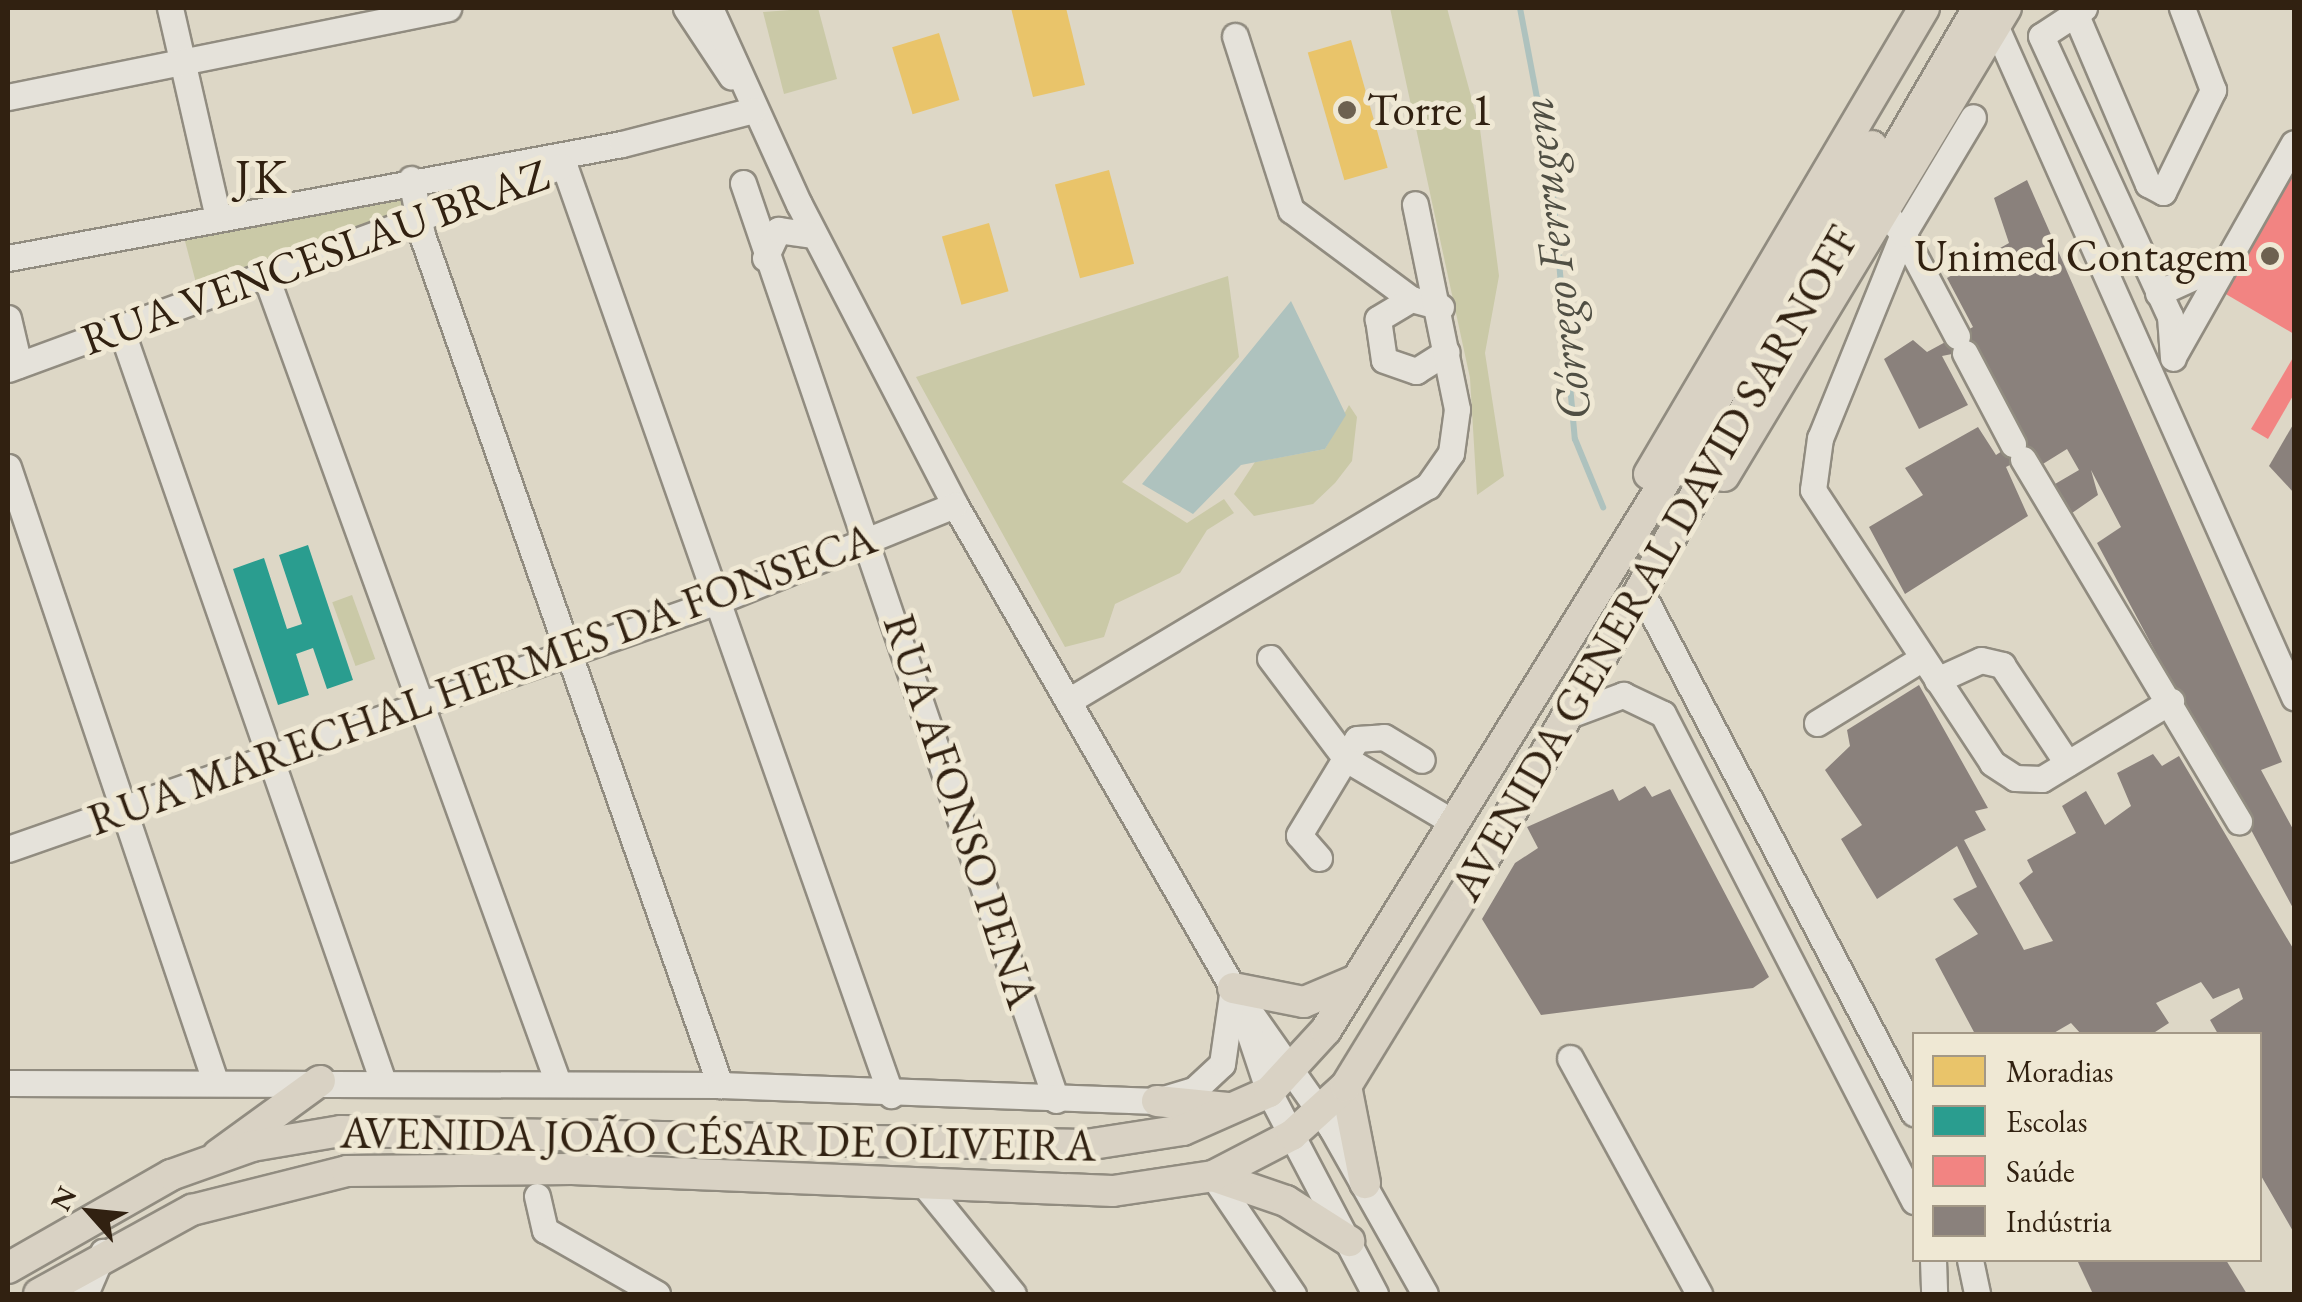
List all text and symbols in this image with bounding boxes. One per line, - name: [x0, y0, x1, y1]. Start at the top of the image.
- place label: Torre 1: [1367, 83, 1493, 137]
- water label: Córrego Ferrugem: [1507, 94, 1603, 424]
- marker: Torre 1: [1336, 99, 1358, 121]
- street label: RUA VENCESLAU BRAZ: [74, 147, 556, 367]
- district label: JK: [235, 148, 289, 206]
- street label: AVENIDA GENERAL DAVID SARNOFF: [1438, 216, 1870, 910]
- place label: Unimed Contagem: [1914, 229, 2248, 283]
- marker: Unimed Contagem: [2257, 243, 2283, 269]
- street label: RUA MARECHAL HERMES DA FONSECA: [81, 511, 883, 847]
- street label: RUA AFONSO PENA: [872, 607, 1050, 1015]
- legend: [1912, 1032, 2262, 1262]
- text: Moradias: [2006, 1052, 2113, 1091]
- text: Escolas: [2006, 1102, 2087, 1141]
- street label: AVENIDA JOÃO CÉSAR DE OLIVEIRA: [339, 1105, 1097, 1173]
- text: Saúde: [2006, 1152, 2075, 1191]
- north arrow: [40, 1162, 140, 1262]
- text: N: [42, 1180, 84, 1217]
- text: Indústria: [2006, 1202, 2111, 1241]

